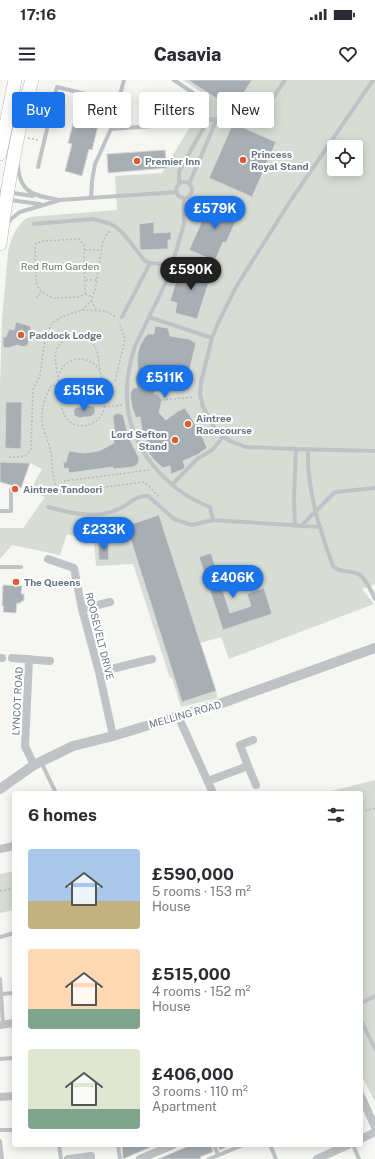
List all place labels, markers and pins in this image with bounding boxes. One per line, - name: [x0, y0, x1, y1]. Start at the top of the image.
- place label: Princess Royal Stand: [251, 148, 309, 172]
- place label: Premier Inn: [145, 155, 200, 167]
- marker: Princess Royal Stand: [238, 155, 248, 165]
- marker: Premier Inn: [132, 156, 142, 166]
- pin: £579K: [187, 196, 243, 230]
- pin: £590K: [163, 257, 219, 291]
- place label: Paddock Lodge: [29, 329, 102, 341]
- marker: Paddock Lodge: [16, 330, 26, 340]
- pin: £511K: [137, 365, 193, 399]
- pin: £515K: [56, 378, 112, 412]
- place label: Aintree Racecourse: [196, 412, 252, 436]
- marker: Aintree Racecourse: [183, 419, 193, 429]
- place label: Lord Sefton Stand: [111, 428, 167, 452]
- marker: Lord Sefton Stand: [170, 435, 180, 445]
- place label: Aintree Tandoori: [23, 483, 103, 495]
- marker: Aintree Tandoori: [10, 484, 20, 494]
- pin: £233K: [76, 517, 132, 551]
- pin: £406K: [205, 565, 261, 599]
- place label: The Queens: [24, 576, 80, 588]
- marker: The Queens: [11, 577, 21, 587]

